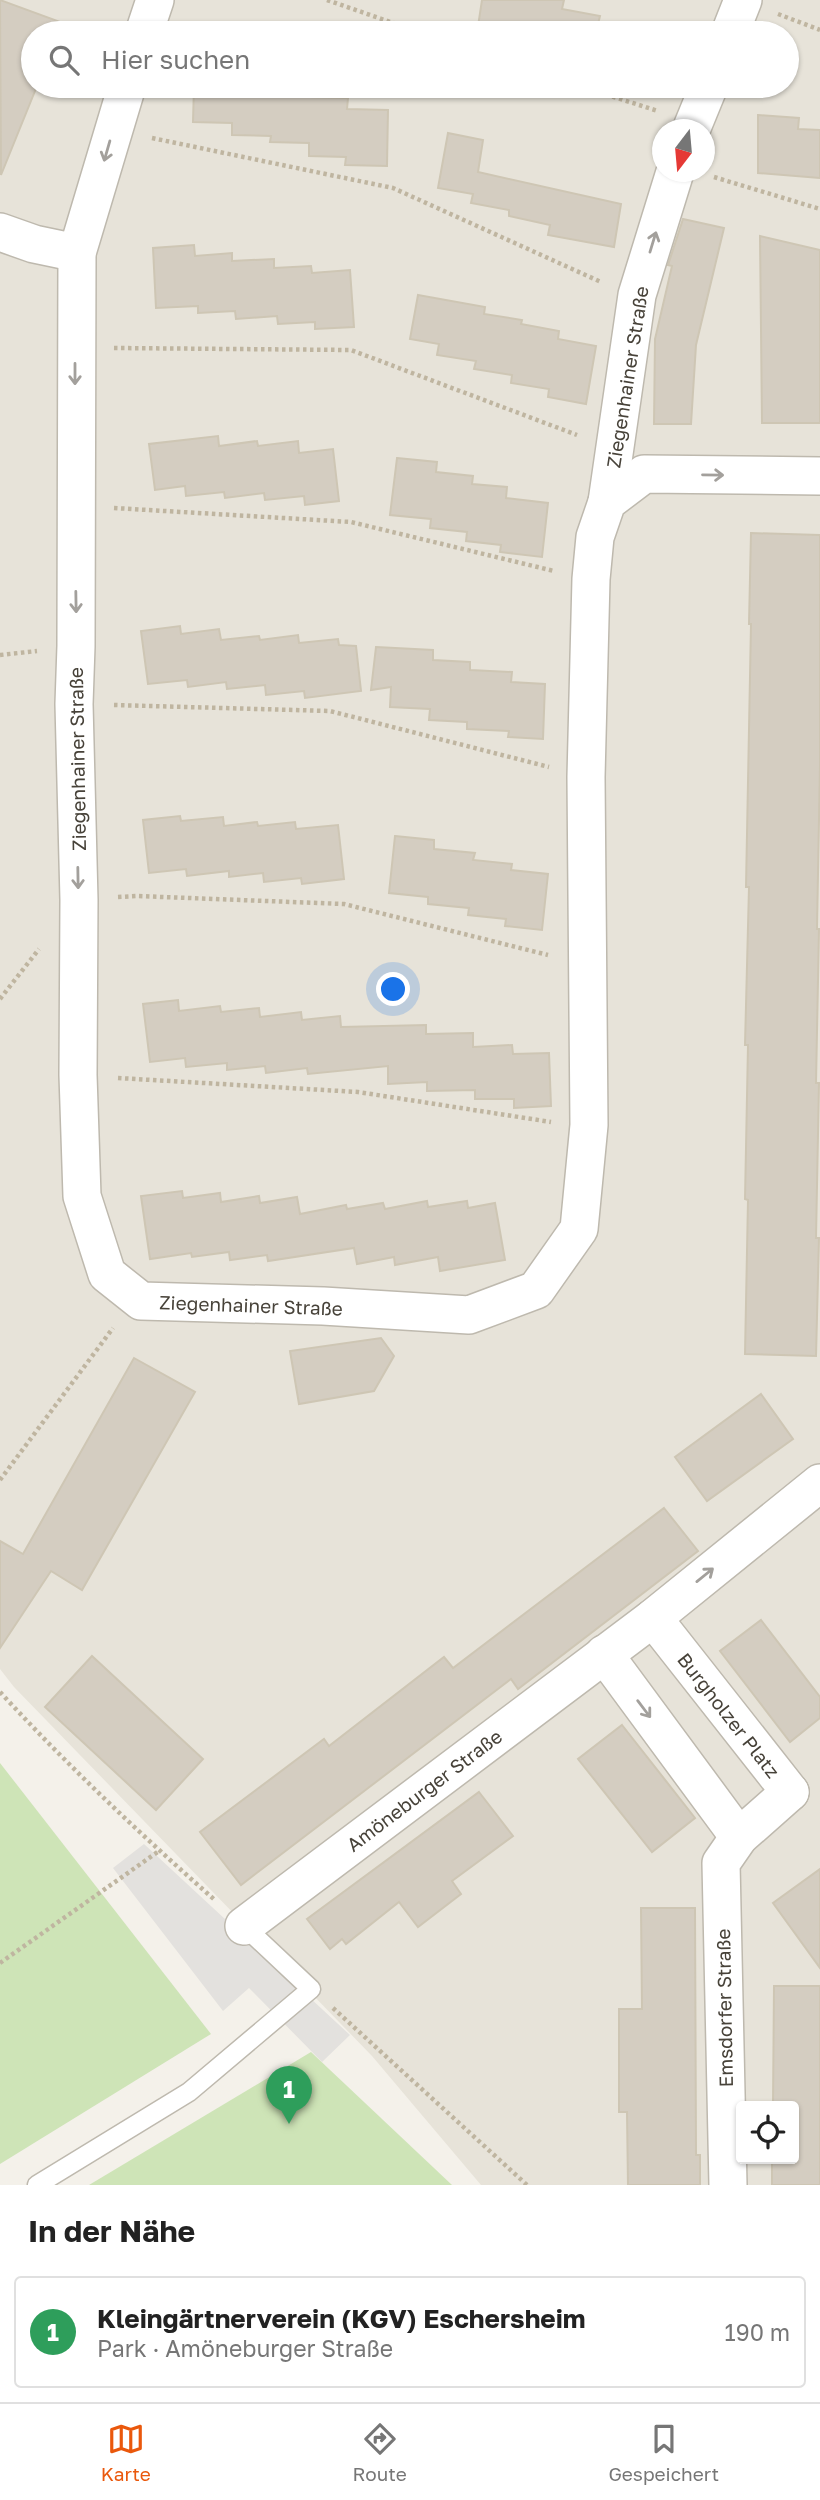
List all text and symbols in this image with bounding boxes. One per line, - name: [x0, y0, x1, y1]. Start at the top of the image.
- search box: [21, 21, 799, 98]
- icon: search: [45, 41, 83, 79]
- text: Hier suchen: [101, 44, 250, 75]
- north arrow: [652, 119, 715, 182]
- one-way arrow: [99, 140, 112, 162]
- one-way arrow: [648, 232, 661, 254]
- street label: Ziegenhainer Straße: [601, 285, 653, 469]
- one-way arrow: [68, 362, 82, 385]
- one-way arrow: [701, 468, 724, 482]
- one-way arrow: [69, 590, 83, 613]
- street label: Ziegenhainer Straße: [64, 667, 90, 851]
- one-way arrow: [72, 866, 85, 889]
- your location: [376, 972, 410, 1006]
- street label: Ziegenhainer Straße: [159, 1290, 343, 1320]
- one-way arrow: [696, 1567, 714, 1582]
- street label: Burgholzer Platz: [673, 1648, 785, 1782]
- one-way arrow: [637, 1699, 652, 1718]
- street label: Amöneburger Straße: [342, 1724, 506, 1856]
- street label: Emsdorfer Straße: [711, 1928, 737, 2088]
- pin: 1: [266, 2066, 312, 2124]
- map controls: [736, 2101, 799, 2164]
- button: locate: [736, 2101, 799, 2164]
- text: In der Nähe: [28, 2213, 195, 2249]
- text: Kleingärtnerverein (KGV) Eschersheim: [97, 2303, 586, 2334]
- text: 1: [47, 2318, 59, 2346]
- text: 190 m: [725, 2318, 790, 2346]
- text: Park · Amöneburger Straße: [97, 2334, 393, 2362]
- tab: Karte: [101, 2420, 151, 2485]
- tab: Route: [353, 2420, 407, 2485]
- tab: Gespeichert: [608, 2420, 719, 2485]

